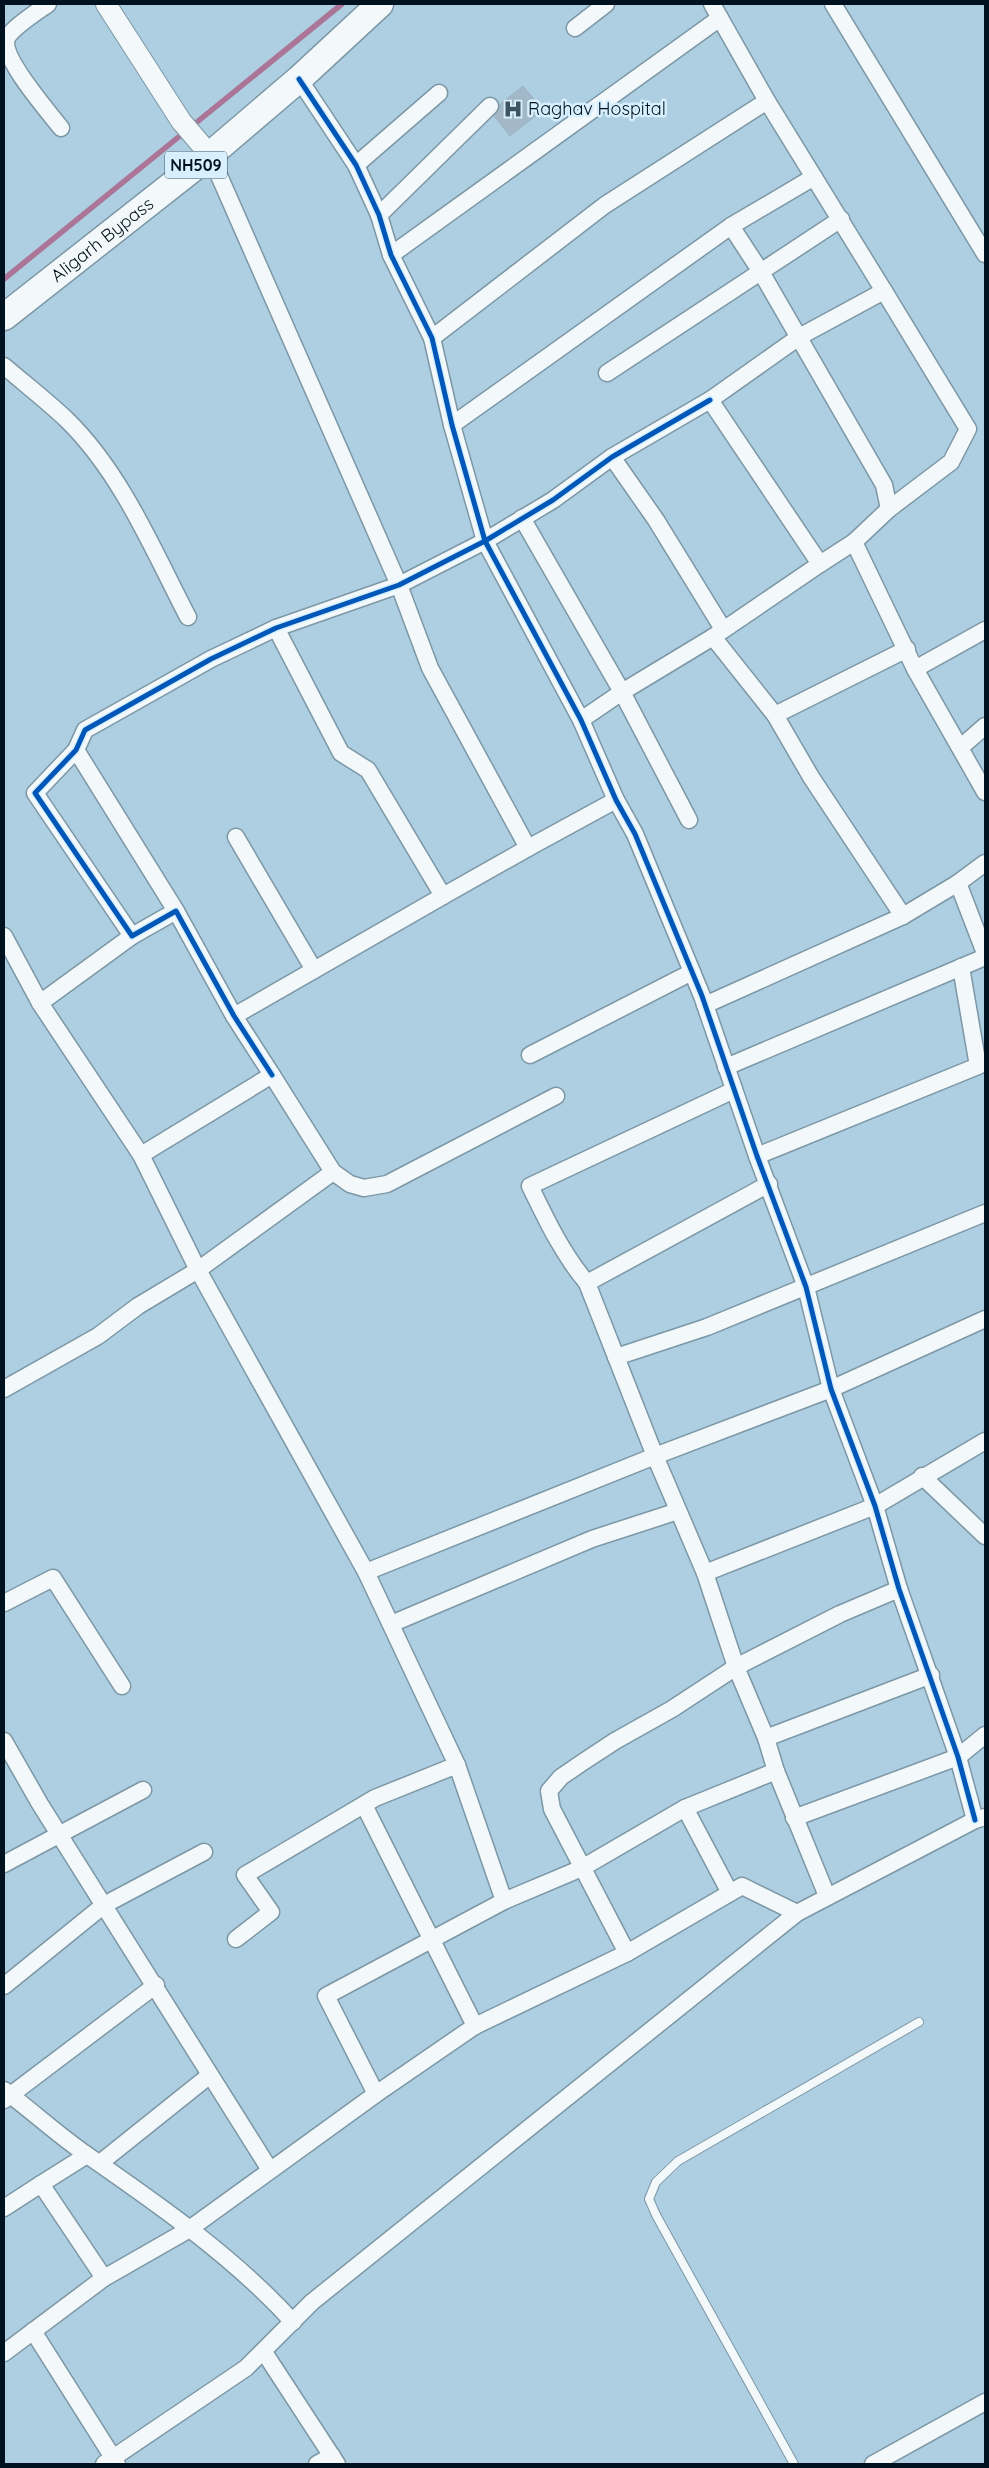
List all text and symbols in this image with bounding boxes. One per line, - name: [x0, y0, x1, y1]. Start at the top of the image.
- place label: Raghav Hospital: [528, 97, 666, 120]
- hospital icon: Raghav Hospital: [502, 98, 524, 120]
- road number: NH509: [165, 152, 227, 178]
- street label: Aligarh Bypass: [46, 192, 158, 287]

